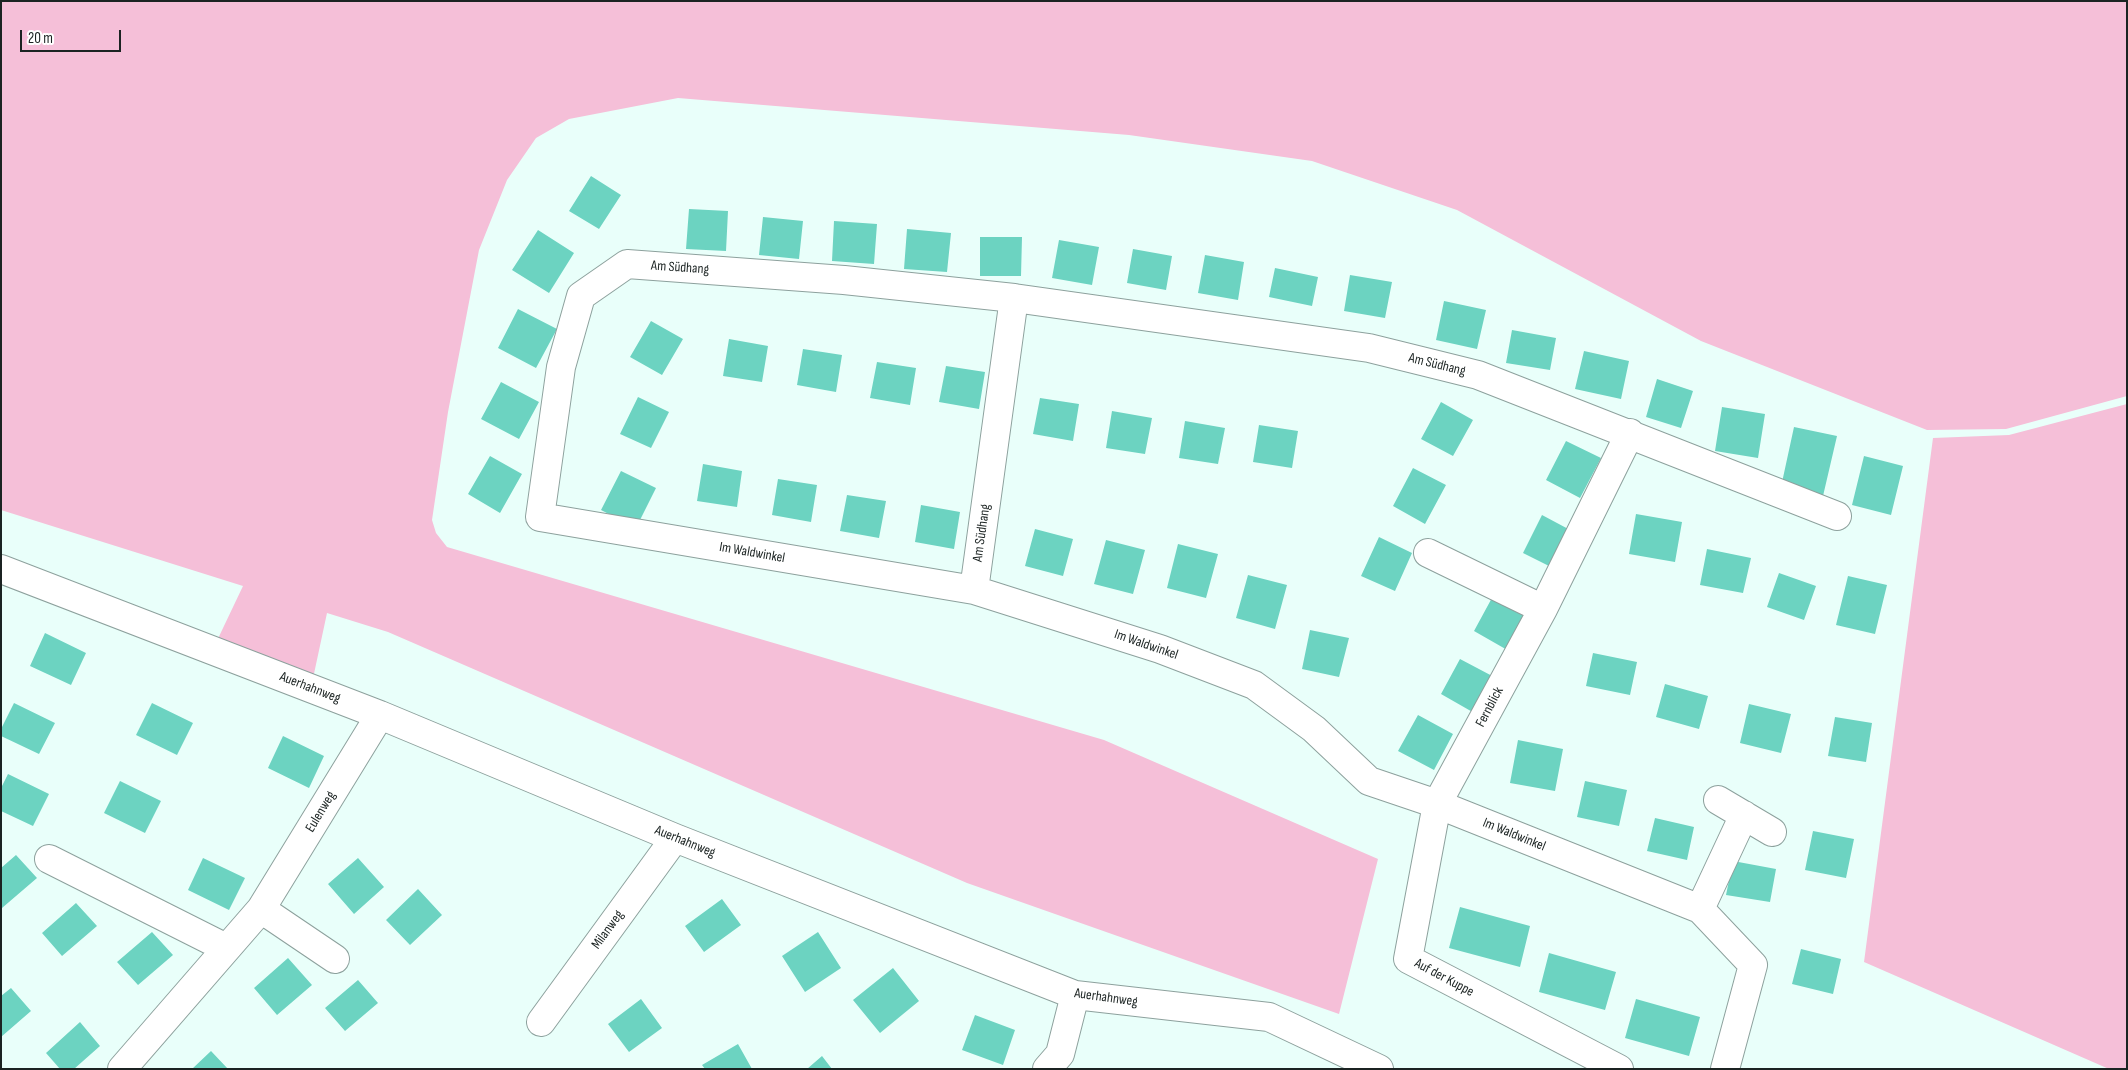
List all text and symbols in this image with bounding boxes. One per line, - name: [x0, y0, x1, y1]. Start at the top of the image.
- scale bar: [22, 20, 124, 52]
- text: 20 m: [28, 29, 53, 48]
- street label: Am Südhang: [650, 258, 710, 278]
- street label: Am Südhang: [1407, 350, 1467, 380]
- street label: Am Südhang: [970, 503, 994, 563]
- street label: Im Waldwinkel: [718, 539, 786, 567]
- street label: Im Waldwinkel: [1112, 626, 1180, 664]
- street label: Auerhahnweg: [277, 669, 343, 707]
- street label: Fernblick: [1472, 684, 1508, 730]
- street label: Eulenweg: [302, 788, 340, 836]
- street label: Im Waldwinkel: [1480, 815, 1548, 855]
- street label: Auerhahnweg: [652, 822, 718, 862]
- street label: Milanweg: [588, 907, 628, 953]
- street label: Auf der Kuppe: [1411, 955, 1477, 1001]
- street label: Auerhahnweg: [1073, 985, 1139, 1011]

